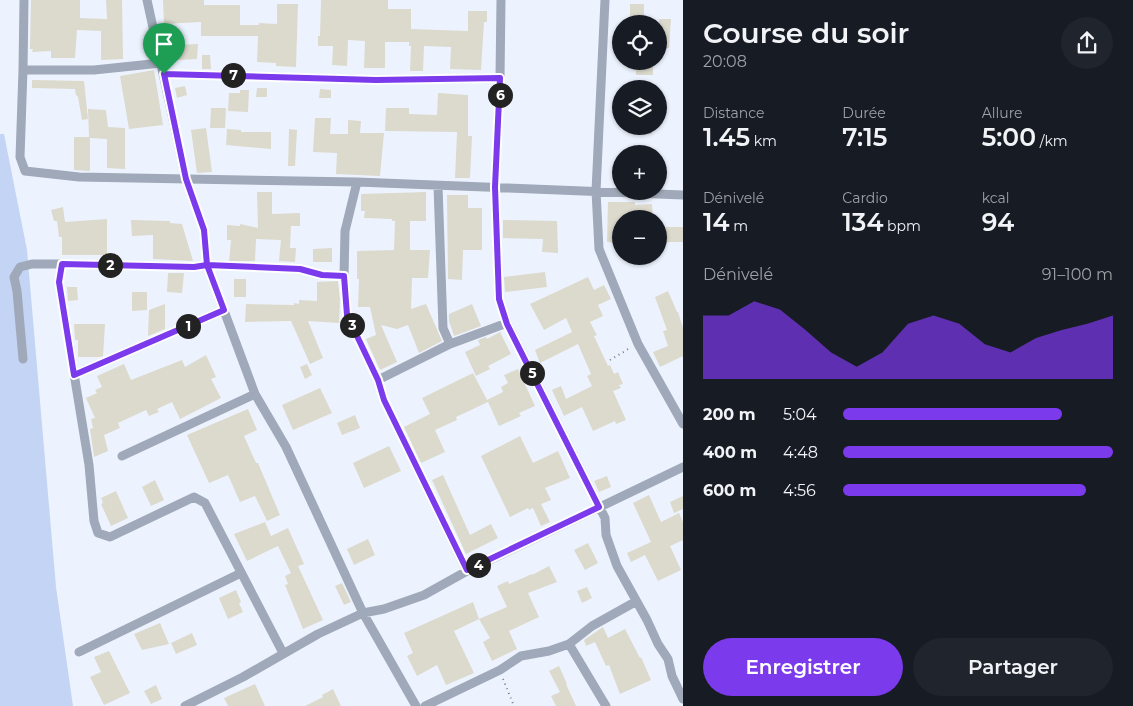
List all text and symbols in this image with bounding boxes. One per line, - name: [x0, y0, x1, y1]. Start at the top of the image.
- map controls: [612, 15, 667, 265]
- button: locate: [612, 15, 667, 70]
- text: Course du soir: [703, 16, 909, 50]
- button: share: [1061, 17, 1113, 69]
- pin: [143, 23, 185, 74]
- icon: arrive: [150, 30, 178, 58]
- text: 20:08: [703, 52, 747, 71]
- pin: 7: [220, 62, 246, 88]
- text: 7: [229, 66, 238, 84]
- button: layers: [612, 80, 667, 135]
- pin: 6: [488, 82, 512, 108]
- text: 6: [496, 86, 505, 104]
- text: Distance: [703, 104, 765, 122]
- text: Durée: [842, 104, 886, 122]
- text: Allure: [982, 104, 1023, 122]
- text: 1.45: [703, 122, 750, 152]
- text: 7:15: [842, 122, 887, 152]
- text: 5:00: [982, 122, 1036, 152]
- text: km: [750, 132, 777, 150]
- text: /km: [1036, 132, 1068, 150]
- button: +: [612, 145, 667, 200]
- text: Dénivelé: [703, 189, 764, 207]
- text: Cardio: [842, 189, 888, 207]
- text: kcal: [982, 189, 1010, 207]
- text: 14: [703, 207, 730, 237]
- text: 134: [842, 207, 883, 237]
- text: 94: [982, 207, 1014, 237]
- button: −: [612, 210, 667, 265]
- text: m: [730, 217, 748, 235]
- text: bpm: [883, 217, 921, 235]
- pin: 2: [98, 252, 122, 278]
- text: 2: [106, 256, 115, 274]
- text: Dénivelé: [703, 265, 773, 284]
- text: 91–100 m: [1042, 265, 1113, 284]
- pin: 3: [340, 312, 364, 338]
- pin: 1: [176, 314, 200, 338]
- text: 3: [348, 316, 357, 334]
- text: 1: [186, 317, 191, 335]
- pin: 5: [520, 360, 544, 386]
- text: 5: [528, 364, 537, 382]
- text: 200 m: [703, 405, 755, 424]
- text: 5:04: [783, 405, 817, 424]
- text: 400 m: [703, 443, 757, 462]
- text: 4:48: [783, 443, 818, 462]
- text: 600 m: [703, 481, 756, 500]
- text: 4:56: [783, 481, 816, 500]
- pin: 4: [466, 552, 490, 578]
- text: 4: [474, 556, 483, 574]
- button: Enregistrer: [703, 638, 903, 696]
- button: Partager: [913, 638, 1113, 696]

